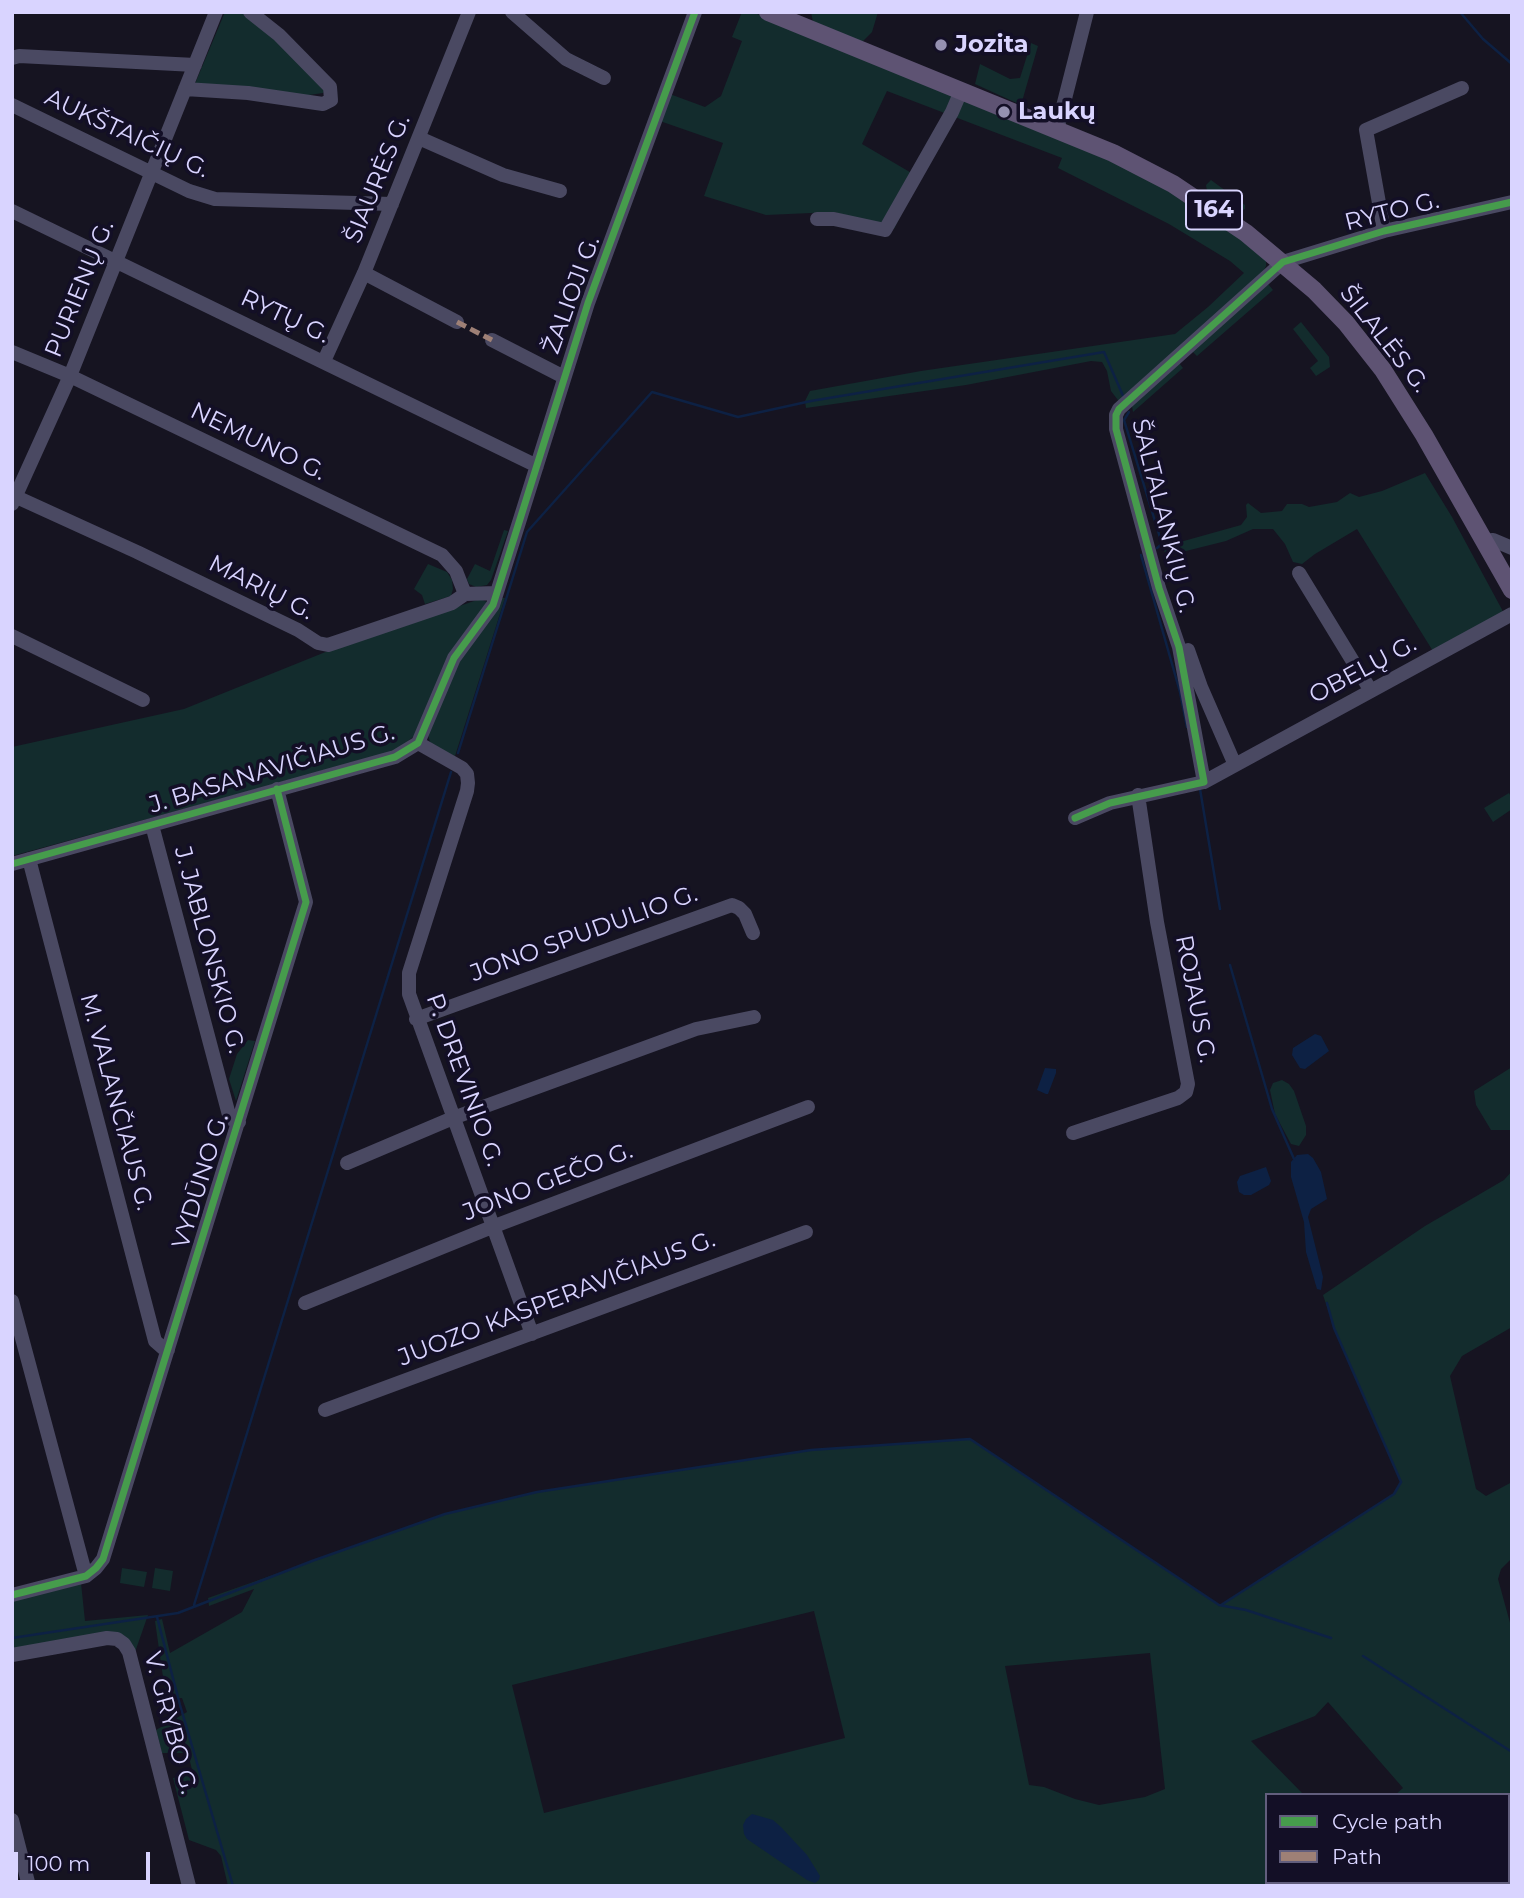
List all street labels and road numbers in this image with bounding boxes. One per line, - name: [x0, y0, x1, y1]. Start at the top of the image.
- street label: AUKŠTAIČIŲ G.: [40, 83, 214, 185]
- street label: ŠIAURĖS G.: [339, 110, 417, 248]
- street label: RYTO G.: [1342, 186, 1442, 238]
- road number: 164: [1186, 190, 1242, 230]
- street label: PURIENŲ G.: [39, 216, 121, 362]
- street label: ŽALIOJI G.: [537, 232, 607, 358]
- street label: ŠILALĖS G.: [1333, 280, 1435, 398]
- street label: RYTŲ G.: [236, 284, 334, 350]
- street label: NEMUNO G.: [185, 397, 331, 487]
- street label: ŠALTALANKIŲ G.: [1125, 416, 1201, 616]
- street label: MARIŲ G.: [204, 549, 318, 627]
- street label: OBELŲ G.: [1304, 630, 1422, 710]
- street label: J. BASANAVIČIAUS G.: [146, 718, 398, 820]
- street label: J. JABLONSKIO G.: [168, 843, 250, 1057]
- street label: JONO SPUDULIO G.: [467, 880, 701, 988]
- street label: ROJAUS G.: [1169, 933, 1221, 1065]
- street label: M. VALANČIAUS G.: [73, 990, 159, 1214]
- street label: P. DREVINIO G.: [419, 990, 509, 1170]
- street label: VYDŪNO G.: [167, 1110, 235, 1252]
- street label: JONO GEČO G.: [459, 1136, 637, 1228]
- street label: JUOZO KASPERAVIČIAUS G.: [395, 1225, 719, 1373]
- street label: V. GRYBO G.: [137, 1649, 203, 1797]

